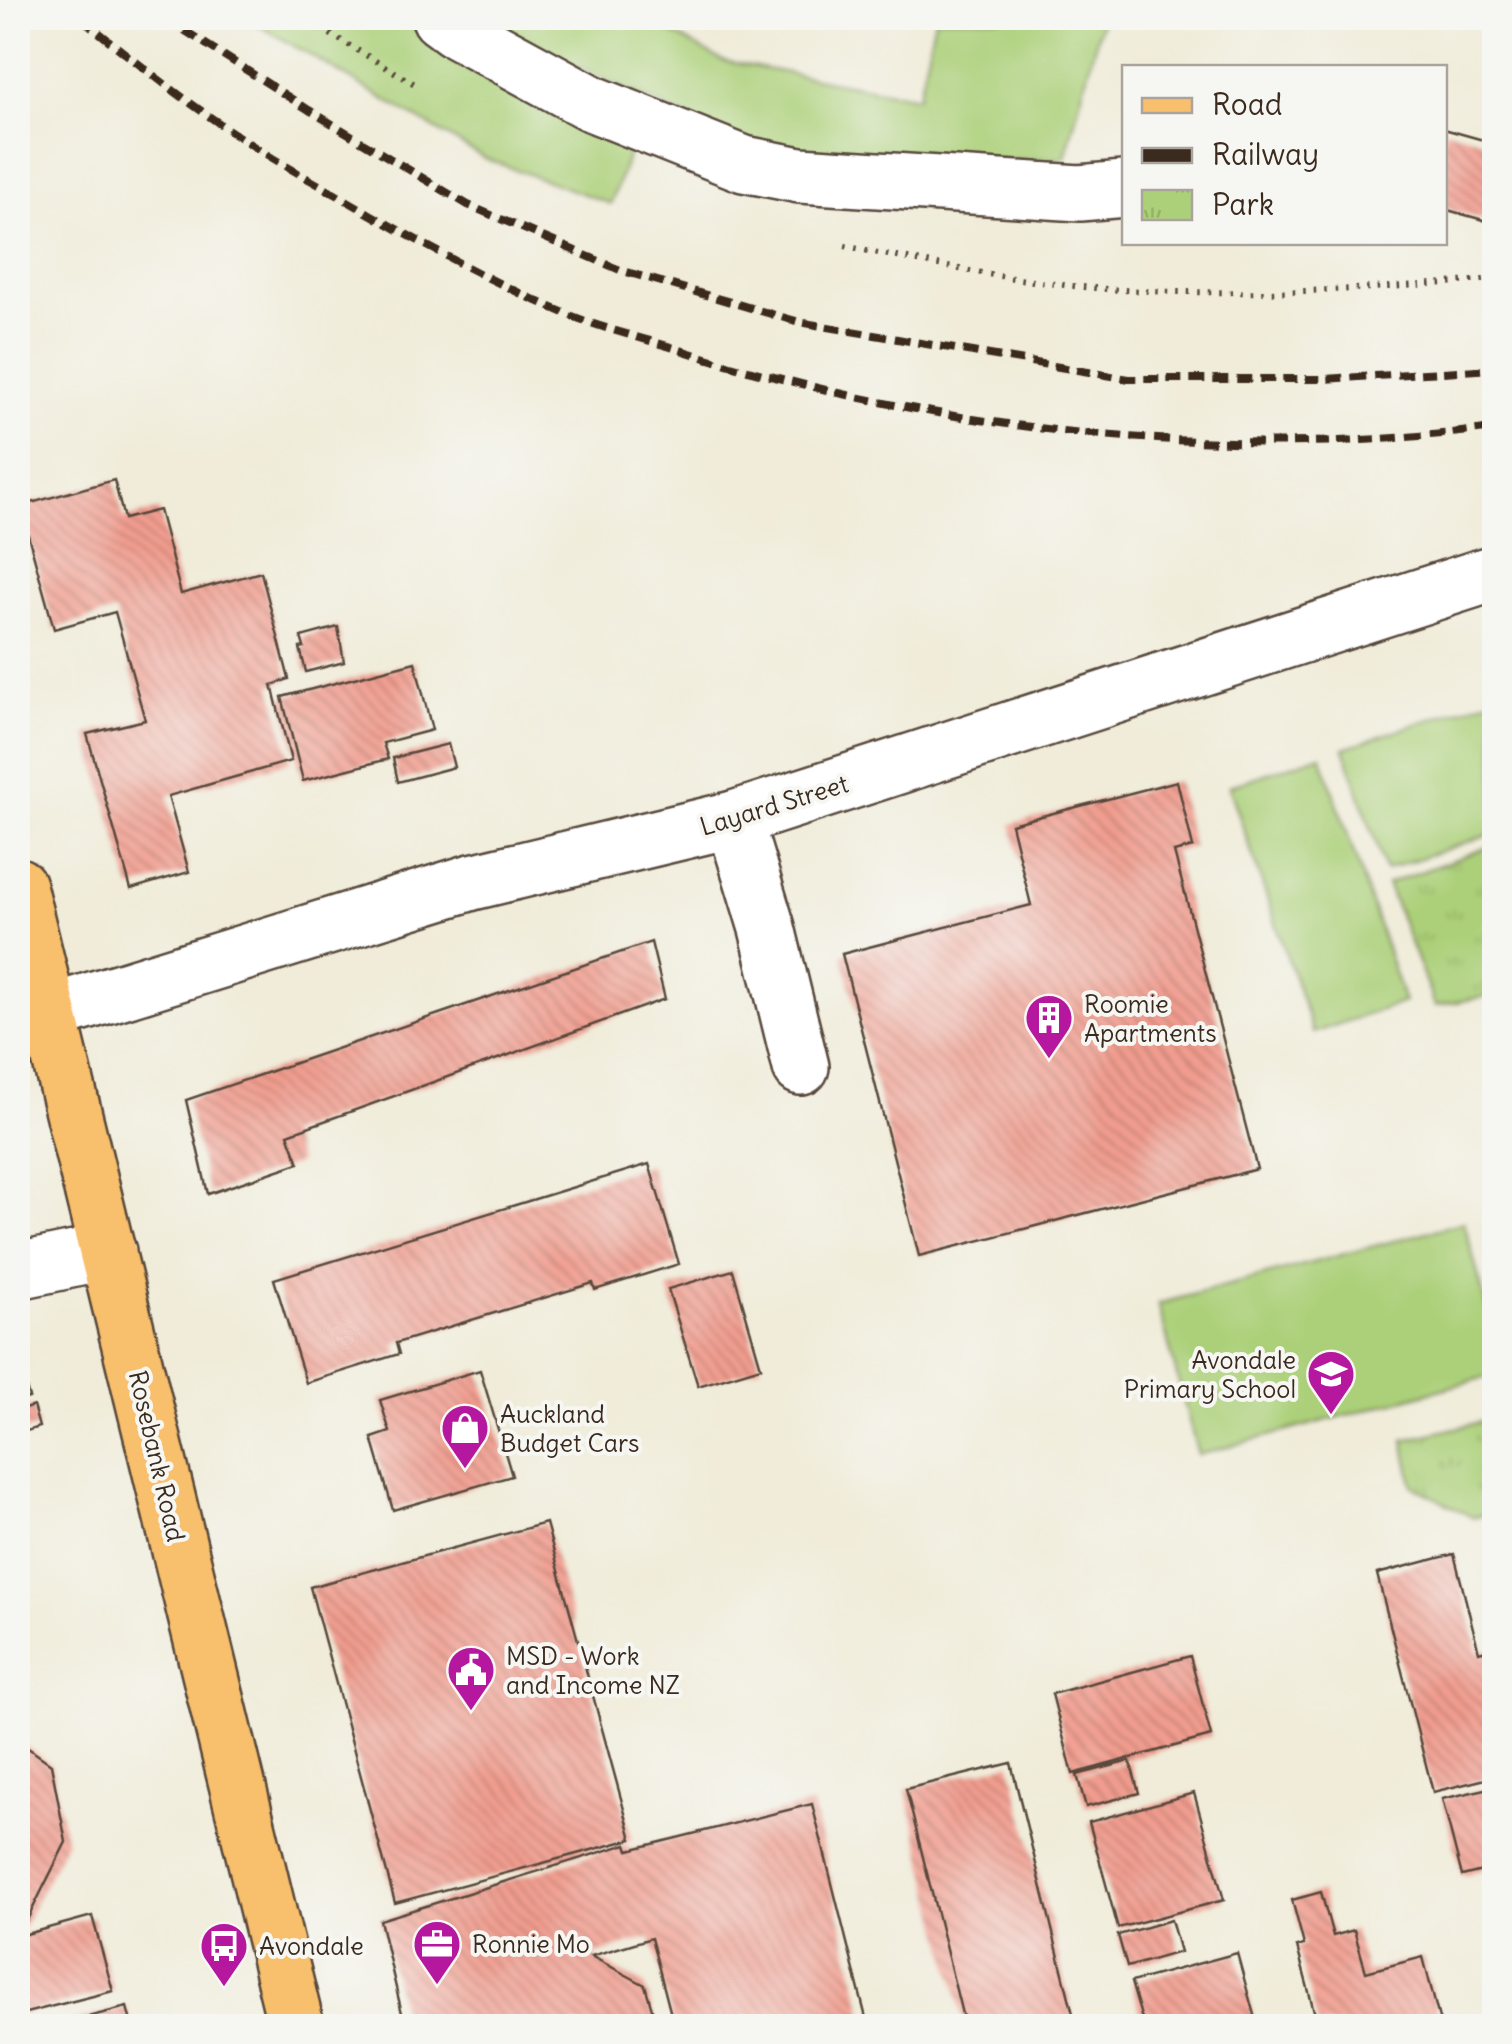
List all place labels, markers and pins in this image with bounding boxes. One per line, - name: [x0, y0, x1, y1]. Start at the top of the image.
- place label: Roomie Apartments: [1084, 988, 1217, 1049]
- building icon: Roomie Apartments: [1023, 992, 1075, 1060]
- place label: Avondale Primary School: [1124, 1344, 1296, 1405]
- school or university icon: Avondale Primary School: [1305, 1348, 1357, 1416]
- place label: Auckland Budget Cars: [500, 1398, 639, 1459]
- shop icon: Auckland Budget Cars: [439, 1402, 491, 1470]
- place label: MSD - Work and Income NZ: [506, 1640, 680, 1701]
- public building icon: MSD - Work and Income NZ: [445, 1644, 497, 1712]
- office icon: Ronnie Mo: [411, 1918, 463, 1986]
- bus stop icon: Avondale: [198, 1920, 250, 1988]
- place label: Ronnie Mo: [472, 1928, 590, 1960]
- place label: Avondale: [259, 1930, 364, 1962]

